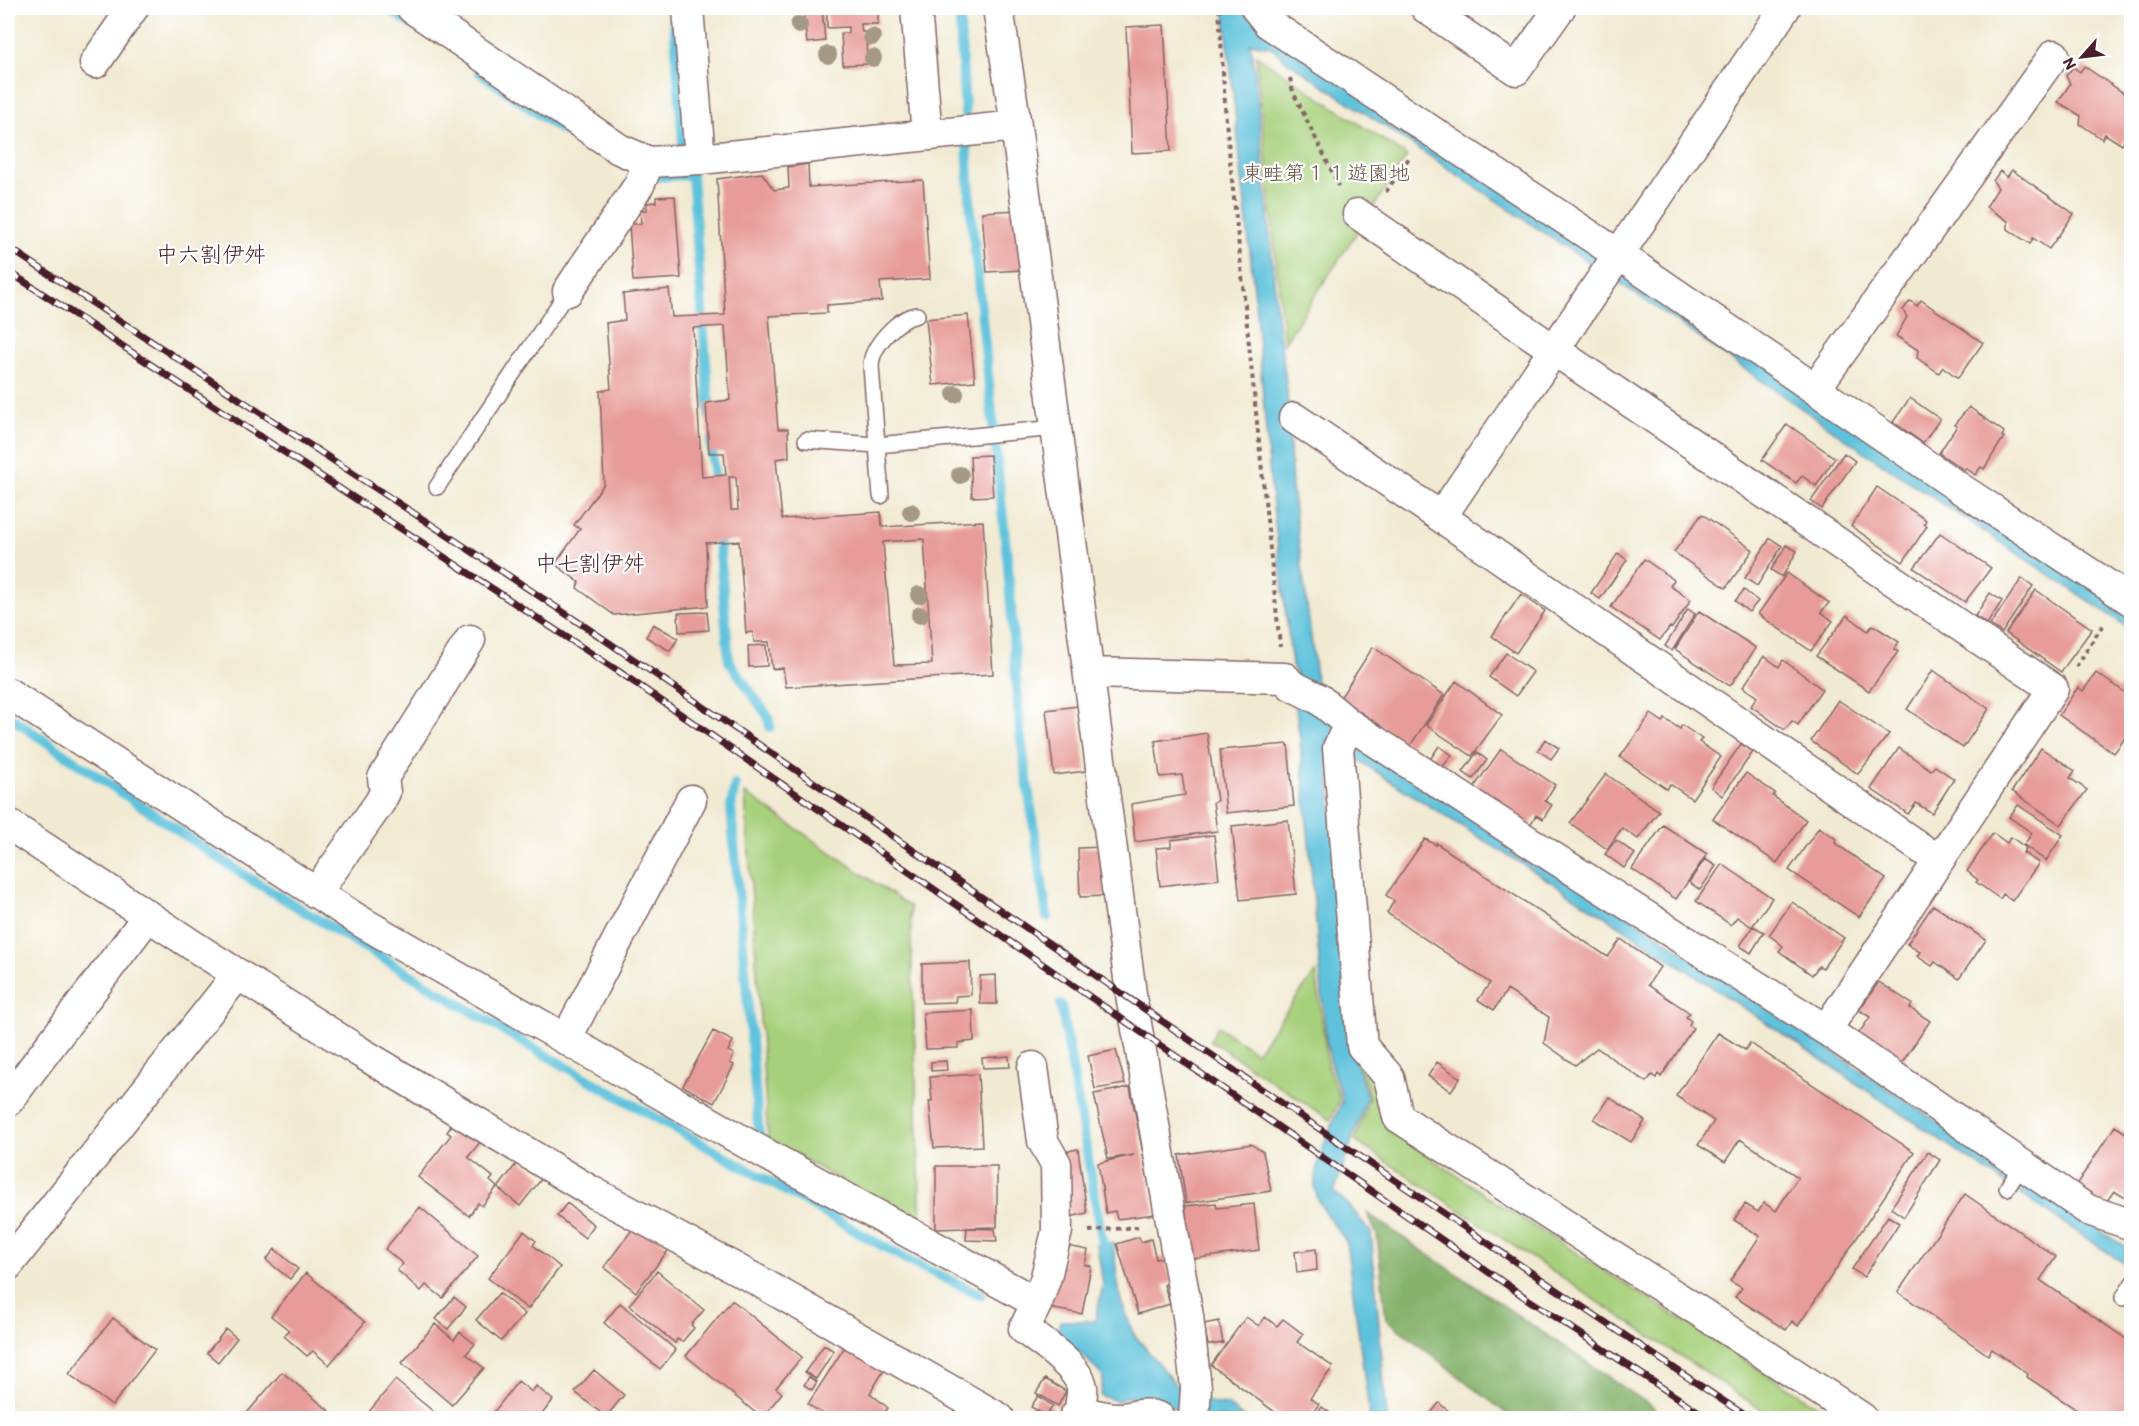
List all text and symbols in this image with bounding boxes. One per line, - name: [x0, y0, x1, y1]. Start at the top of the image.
- north arrow: [2052, 27, 2112, 87]
- text: N: [2058, 55, 2080, 73]
- park label: 東畦第１１遊園地: [1242, 160, 1410, 185]
- district label: 中六割伊舛: [156, 241, 266, 268]
- district label: 中七割伊舛: [535, 550, 645, 577]

